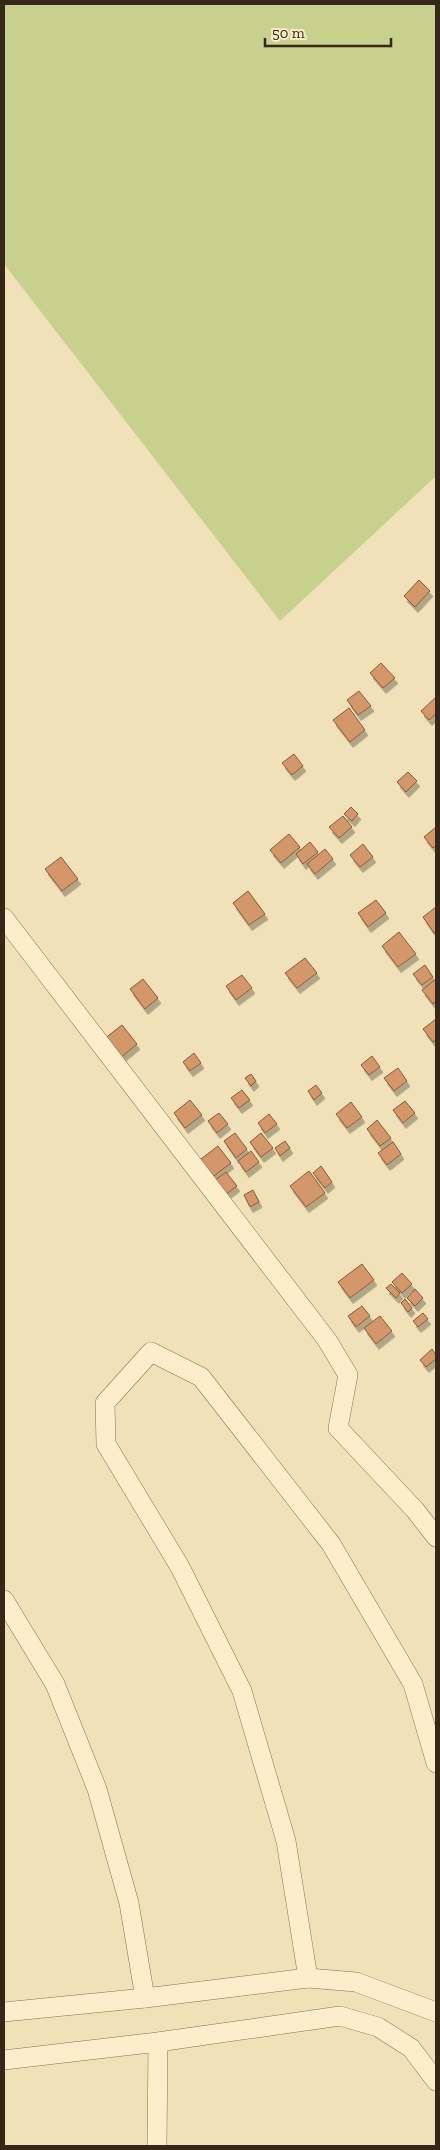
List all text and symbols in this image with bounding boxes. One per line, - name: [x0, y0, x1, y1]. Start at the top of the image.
- scale bar: [265, 15, 391, 47]
- text: 50 m: [272, 24, 305, 42]

